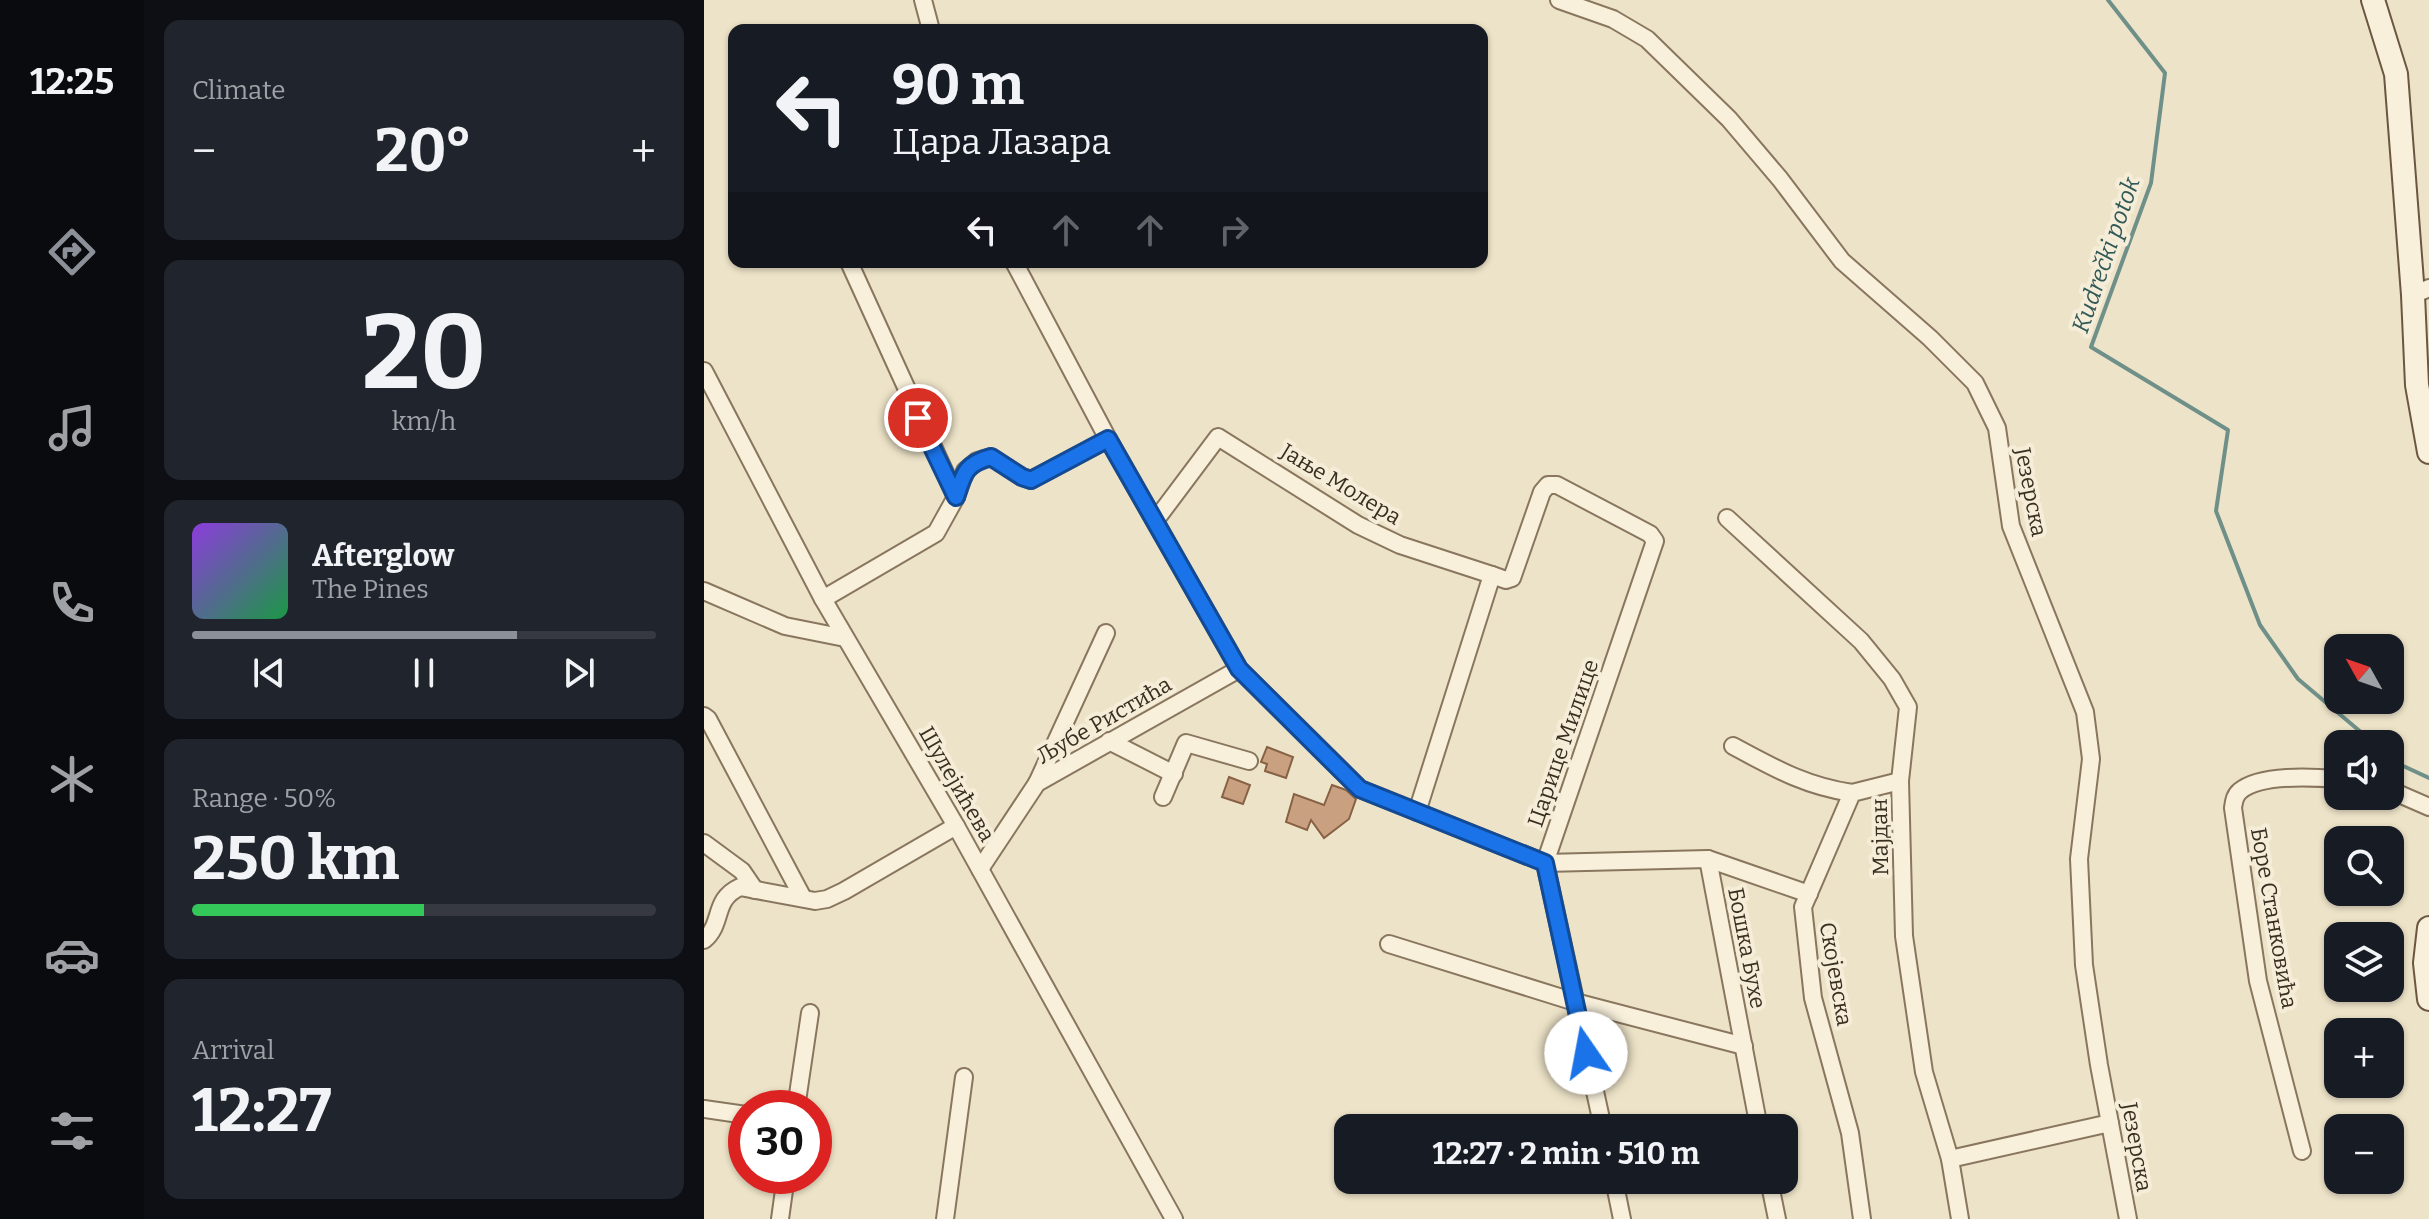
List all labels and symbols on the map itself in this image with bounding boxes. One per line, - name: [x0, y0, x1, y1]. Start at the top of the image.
- water label: Kudrečki potok: [2066, 173, 2146, 336]
- pin: [884, 384, 952, 452]
- street label: Јање Молера: [1275, 437, 1406, 531]
- street label: Језерска: [2009, 444, 2053, 539]
- north arrow: [2324, 634, 2404, 714]
- street label: Царице Милице: [1522, 656, 1604, 830]
- street label: Љубе Ристића: [1032, 671, 1176, 769]
- street label: Шулејићева: [913, 722, 1001, 846]
- street label: Мајдан: [1866, 798, 1894, 876]
- street label: Боре Станковића: [2245, 825, 2303, 1011]
- street label: Бошка Бухе: [1722, 885, 1772, 1011]
- street label: Скојевска: [1814, 920, 1858, 1028]
- position arrow: [1544, 1011, 1628, 1095]
- speed limit sign: 30: [728, 1090, 832, 1194]
- street label: Језерска: [2116, 1099, 2158, 1194]

